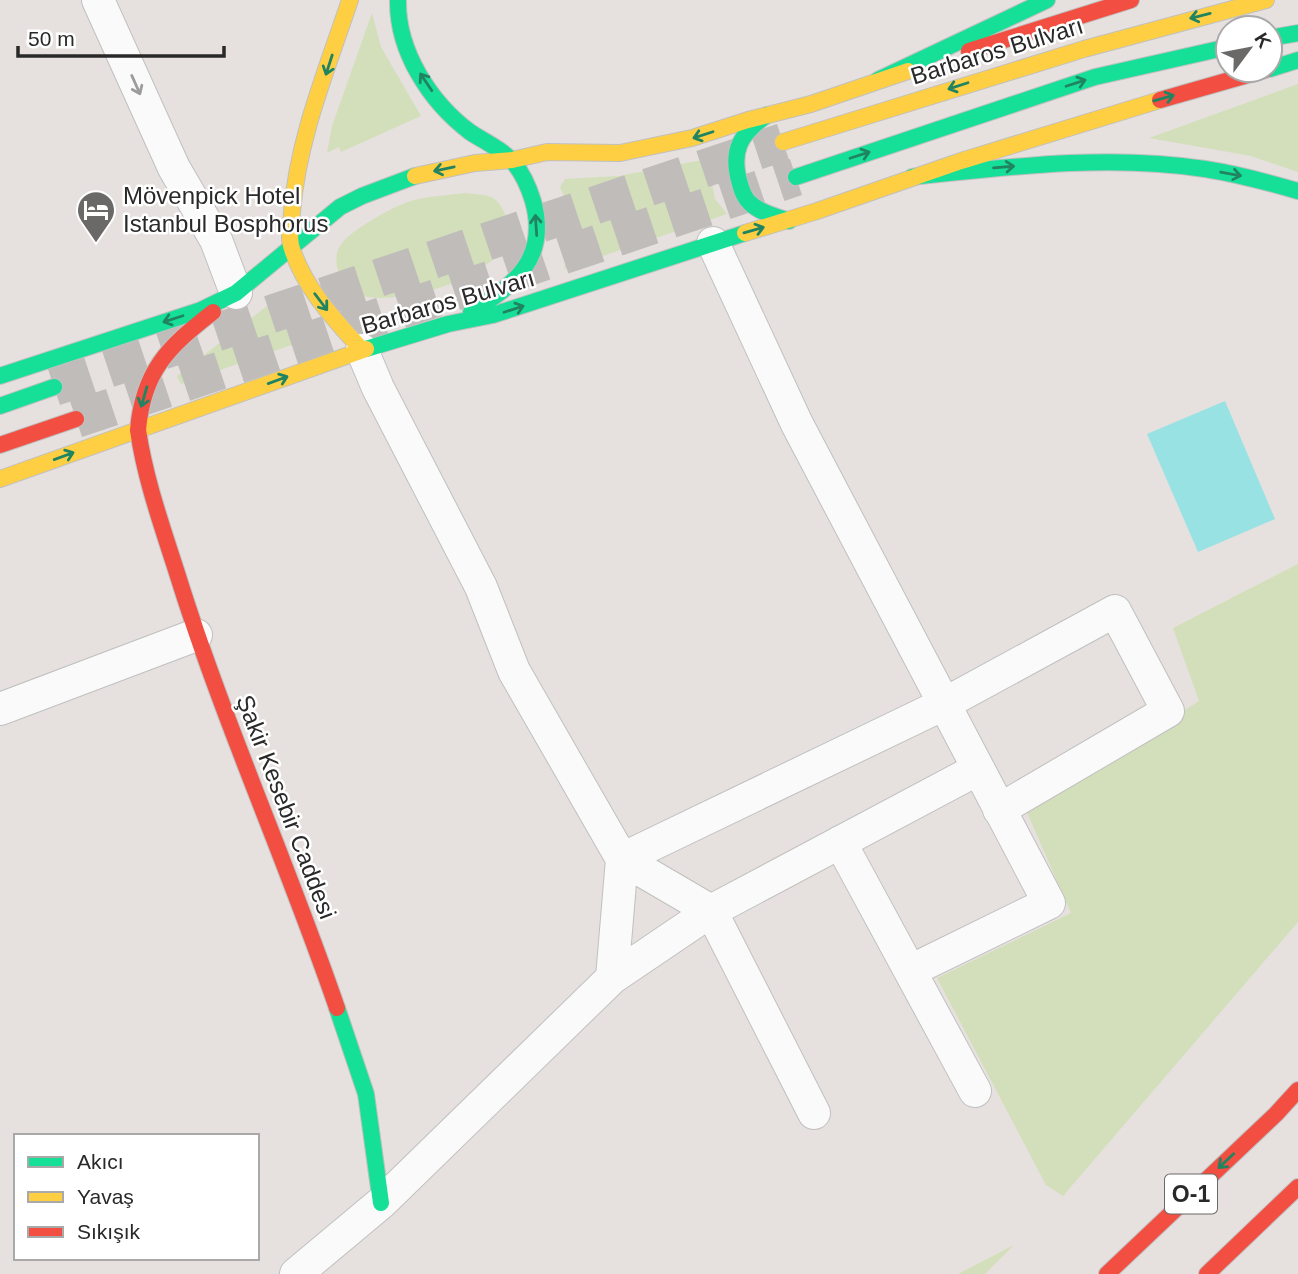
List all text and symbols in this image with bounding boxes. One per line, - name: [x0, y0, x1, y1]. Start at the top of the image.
- one-way arrow: [1189, 10, 1211, 23]
- street label: Barbaros Bulvarı: [907, 11, 1086, 90]
- scale bar: [18, 14, 224, 58]
- north arrow: [1214, 14, 1284, 84]
- text: 50 m: [28, 27, 75, 50]
- text: K: [1250, 29, 1276, 52]
- one-way arrow: [322, 54, 335, 76]
- one-way arrow: [419, 73, 433, 92]
- one-way arrow: [130, 74, 143, 95]
- one-way arrow: [1065, 76, 1087, 89]
- one-way arrow: [947, 81, 969, 94]
- one-way arrow: [1153, 91, 1175, 104]
- one-way arrow: [693, 129, 715, 142]
- one-way arrow: [849, 148, 871, 161]
- one-way arrow: [992, 160, 1015, 173]
- one-way arrow: [433, 163, 456, 177]
- one-way arrow: [1219, 168, 1242, 181]
- place label: Mövenpick Hotel Istanbul Bosphorus: [123, 182, 328, 237]
- hotel icon: Mövenpick Hotel Istanbul Bosphorus: [75, 189, 117, 244]
- one-way arrow: [529, 214, 542, 237]
- one-way arrow: [742, 223, 764, 236]
- street label: Barbaros Bulvarı: [358, 264, 537, 339]
- one-way arrow: [313, 292, 328, 311]
- one-way arrow: [503, 302, 525, 314]
- one-way arrow: [163, 313, 185, 326]
- one-way arrow: [267, 373, 289, 385]
- one-way arrow: [136, 385, 149, 407]
- one-way arrow: [53, 449, 75, 461]
- street label: Şakir Kesebir Caddesi: [231, 691, 342, 922]
- legend: [14, 1134, 259, 1260]
- text: Akıcı: [77, 1150, 124, 1173]
- one-way arrow: [1218, 1152, 1235, 1169]
- road number: O-1: [1165, 1175, 1217, 1214]
- text: Yavaş: [77, 1185, 134, 1208]
- text: Sıkışık: [77, 1220, 141, 1243]

